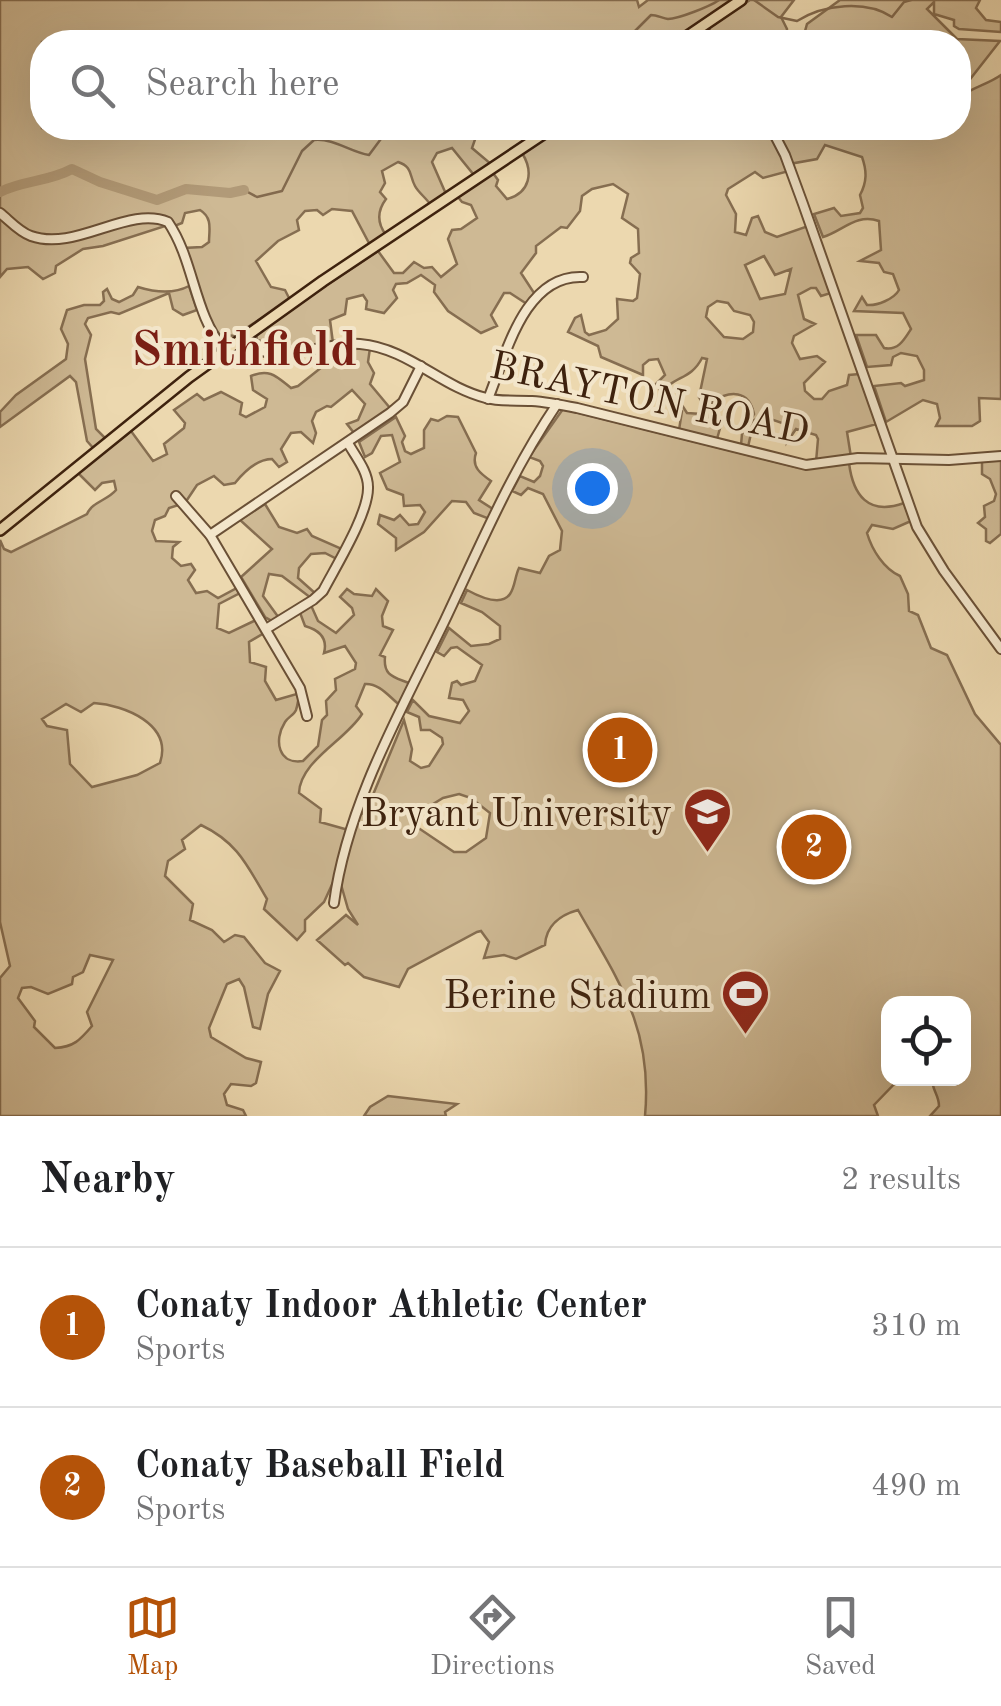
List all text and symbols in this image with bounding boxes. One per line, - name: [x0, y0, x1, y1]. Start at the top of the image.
- search box: [30, 30, 971, 140]
- icon: search: [65, 58, 120, 113]
- text: Search here: [145, 66, 340, 104]
- district label: Smithfield: [131, 327, 357, 377]
- street label: BRAYTON ROAD: [486, 347, 813, 454]
- your location: [567, 463, 618, 514]
- pin: 1: [588, 712, 652, 788]
- school or university icon: Bryant University: [681, 786, 733, 854]
- place label: Bryant University: [360, 796, 672, 836]
- pin: 2: [782, 810, 846, 884]
- sports icon: Berine Stadium: [720, 968, 772, 1036]
- place label: Berine Stadium: [443, 978, 711, 1018]
- map controls: [881, 996, 971, 1086]
- button: locate: [881, 996, 971, 1086]
- text: Nearby: [40, 1160, 176, 1202]
- text: 2 results: [841, 1165, 961, 1197]
- text: Conaty Indoor Athletic Center: [135, 1288, 647, 1326]
- text: 1: [63, 1311, 82, 1343]
- text: 310 m: [871, 1311, 961, 1343]
- text: Sports: [135, 1335, 226, 1367]
- text: Conaty Baseball Field: [135, 1448, 505, 1486]
- text: 2: [63, 1471, 82, 1503]
- text: 490 m: [871, 1471, 961, 1503]
- text: Sports: [135, 1495, 226, 1527]
- tab: Map: [125, 1590, 180, 1685]
- tab: Directions: [430, 1590, 555, 1685]
- tab: Saved: [805, 1590, 876, 1685]

